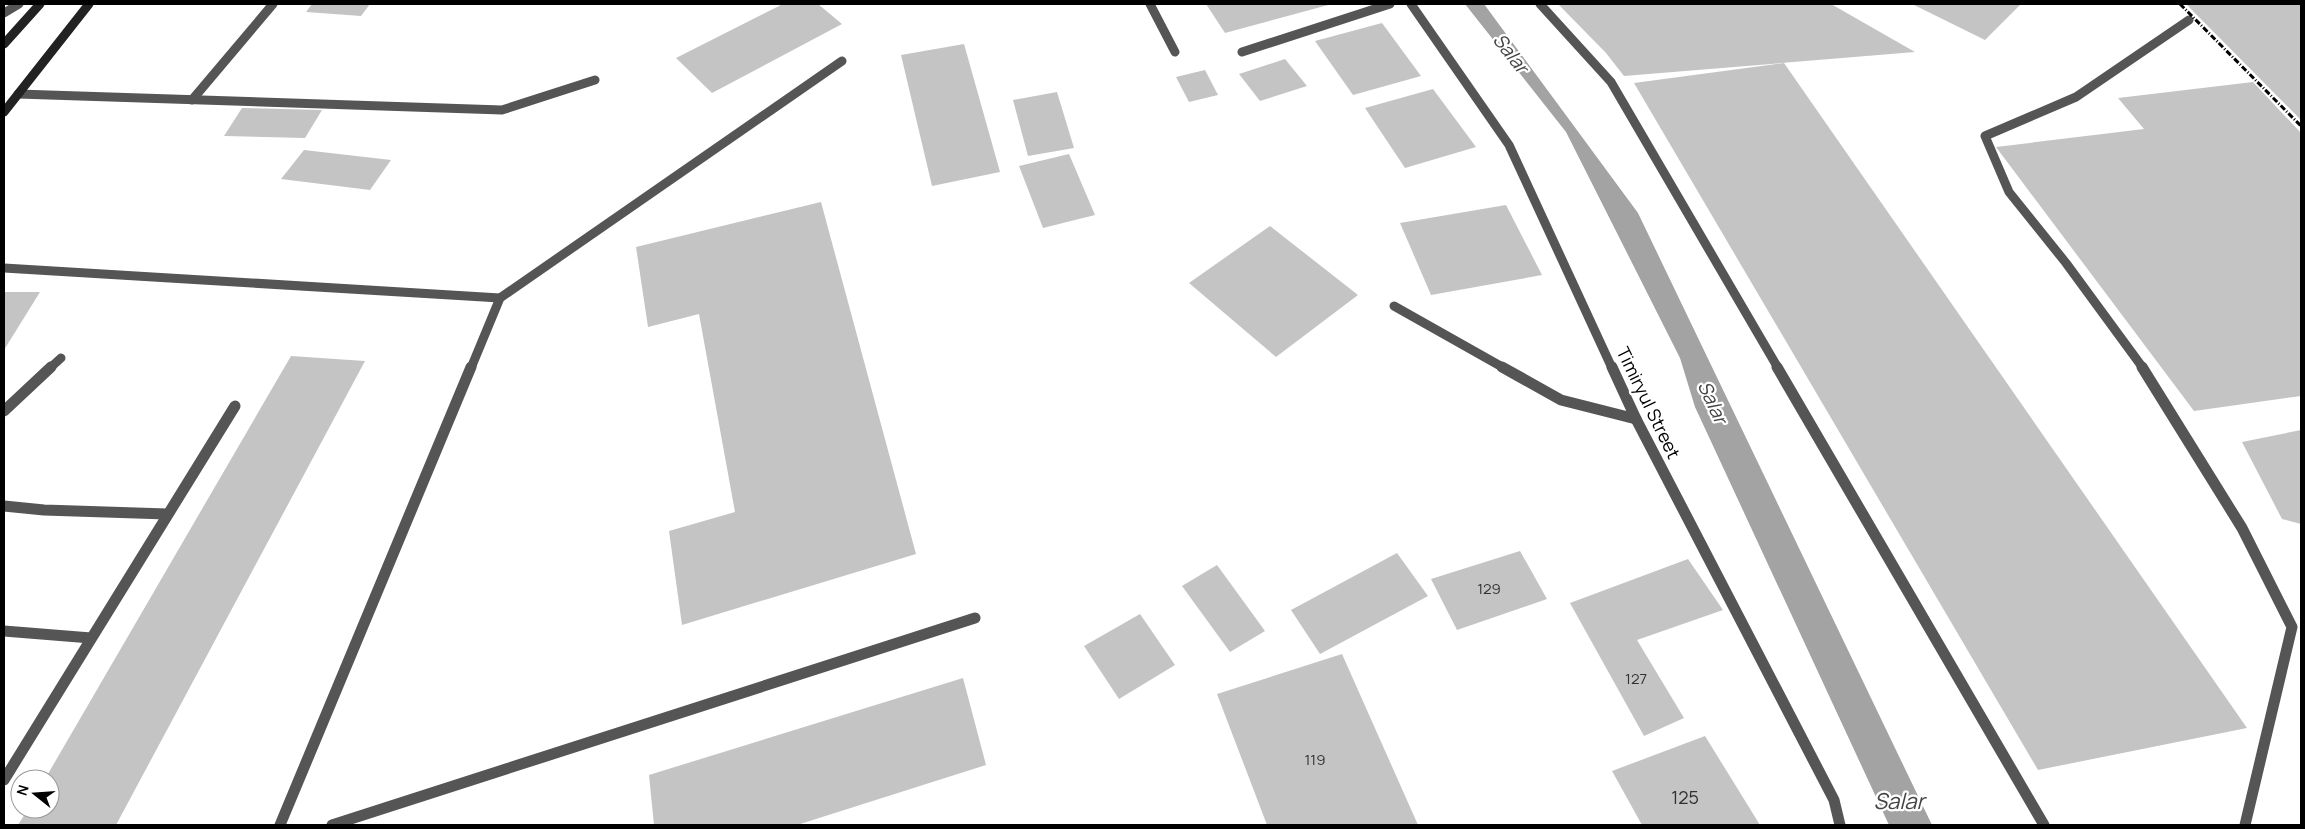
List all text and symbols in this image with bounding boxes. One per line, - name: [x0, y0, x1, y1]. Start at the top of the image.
- water label: Salar: [1487, 28, 1536, 80]
- street label: Timiryul Street: [1611, 343, 1686, 462]
- water label: Salar: [1692, 377, 1735, 429]
- house number: 129: [1477, 578, 1501, 599]
- house number: 127: [1625, 668, 1647, 689]
- house number: 119: [1304, 749, 1326, 770]
- north arrow: [10, 769, 60, 819]
- text: N: [12, 782, 33, 798]
- house number: 125: [1671, 785, 1699, 809]
- water label: Salar: [1873, 786, 1928, 816]

